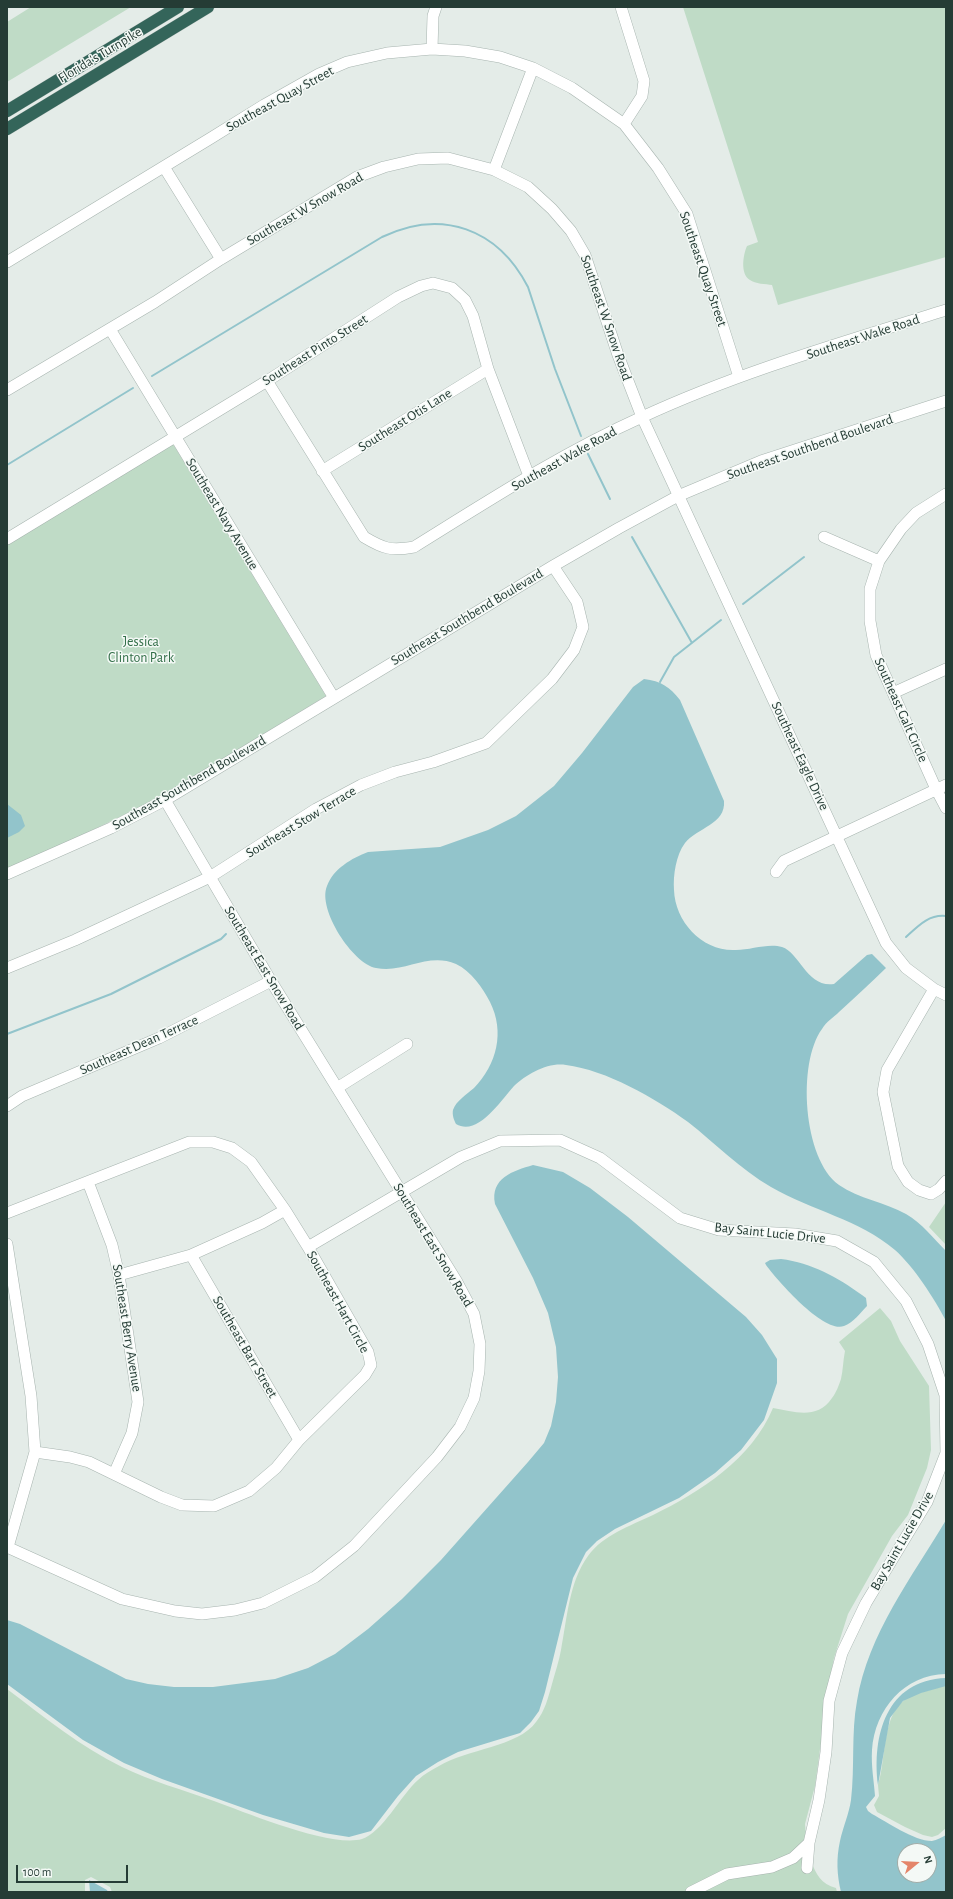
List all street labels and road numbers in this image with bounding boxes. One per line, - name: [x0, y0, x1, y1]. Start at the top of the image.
- street label: Florida's Turnpike: [55, 23, 145, 87]
- street label: Southeast Quay Street: [223, 62, 337, 136]
- street label: Southeast W Snow Road: [244, 169, 366, 249]
- street label: Southeast Quay Street: [675, 209, 731, 329]
- street label: Southeast W Snow Road: [577, 253, 635, 383]
- street label: Southeast Pinto Street: [259, 311, 371, 389]
- street label: Southeast Wake Road: [804, 311, 922, 363]
- street label: Southeast Otis Lane: [355, 385, 455, 455]
- street label: Southeast Southbend Boulevard: [725, 411, 895, 483]
- street label: Southeast Wake Road: [508, 423, 620, 495]
- street label: Southeast Navy Avenue: [182, 455, 262, 573]
- street label: Southeast Southbend Boulevard: [388, 565, 546, 669]
- street label: Southeast Galt Circle: [870, 655, 932, 765]
- street label: Southeast Eagle Drive: [767, 699, 833, 813]
- street label: Southeast Southbend Boulevard: [109, 732, 269, 834]
- street label: Southeast Stow Terrace: [243, 782, 359, 862]
- street label: Southeast East Snow Road: [220, 903, 308, 1033]
- street label: Southeast Dean Terrace: [77, 1011, 201, 1079]
- street label: Southeast East Snow Road: [389, 1180, 477, 1310]
- street label: Bay Saint Lucie Drive: [713, 1219, 827, 1247]
- street label: Southeast Hart Circle: [303, 1248, 373, 1356]
- street label: Southeast Berry Avenue: [109, 1263, 145, 1393]
- street label: Southeast Barr Street: [209, 1293, 281, 1401]
- street label: Bay Saint Lucie Drive: [867, 1488, 937, 1594]

